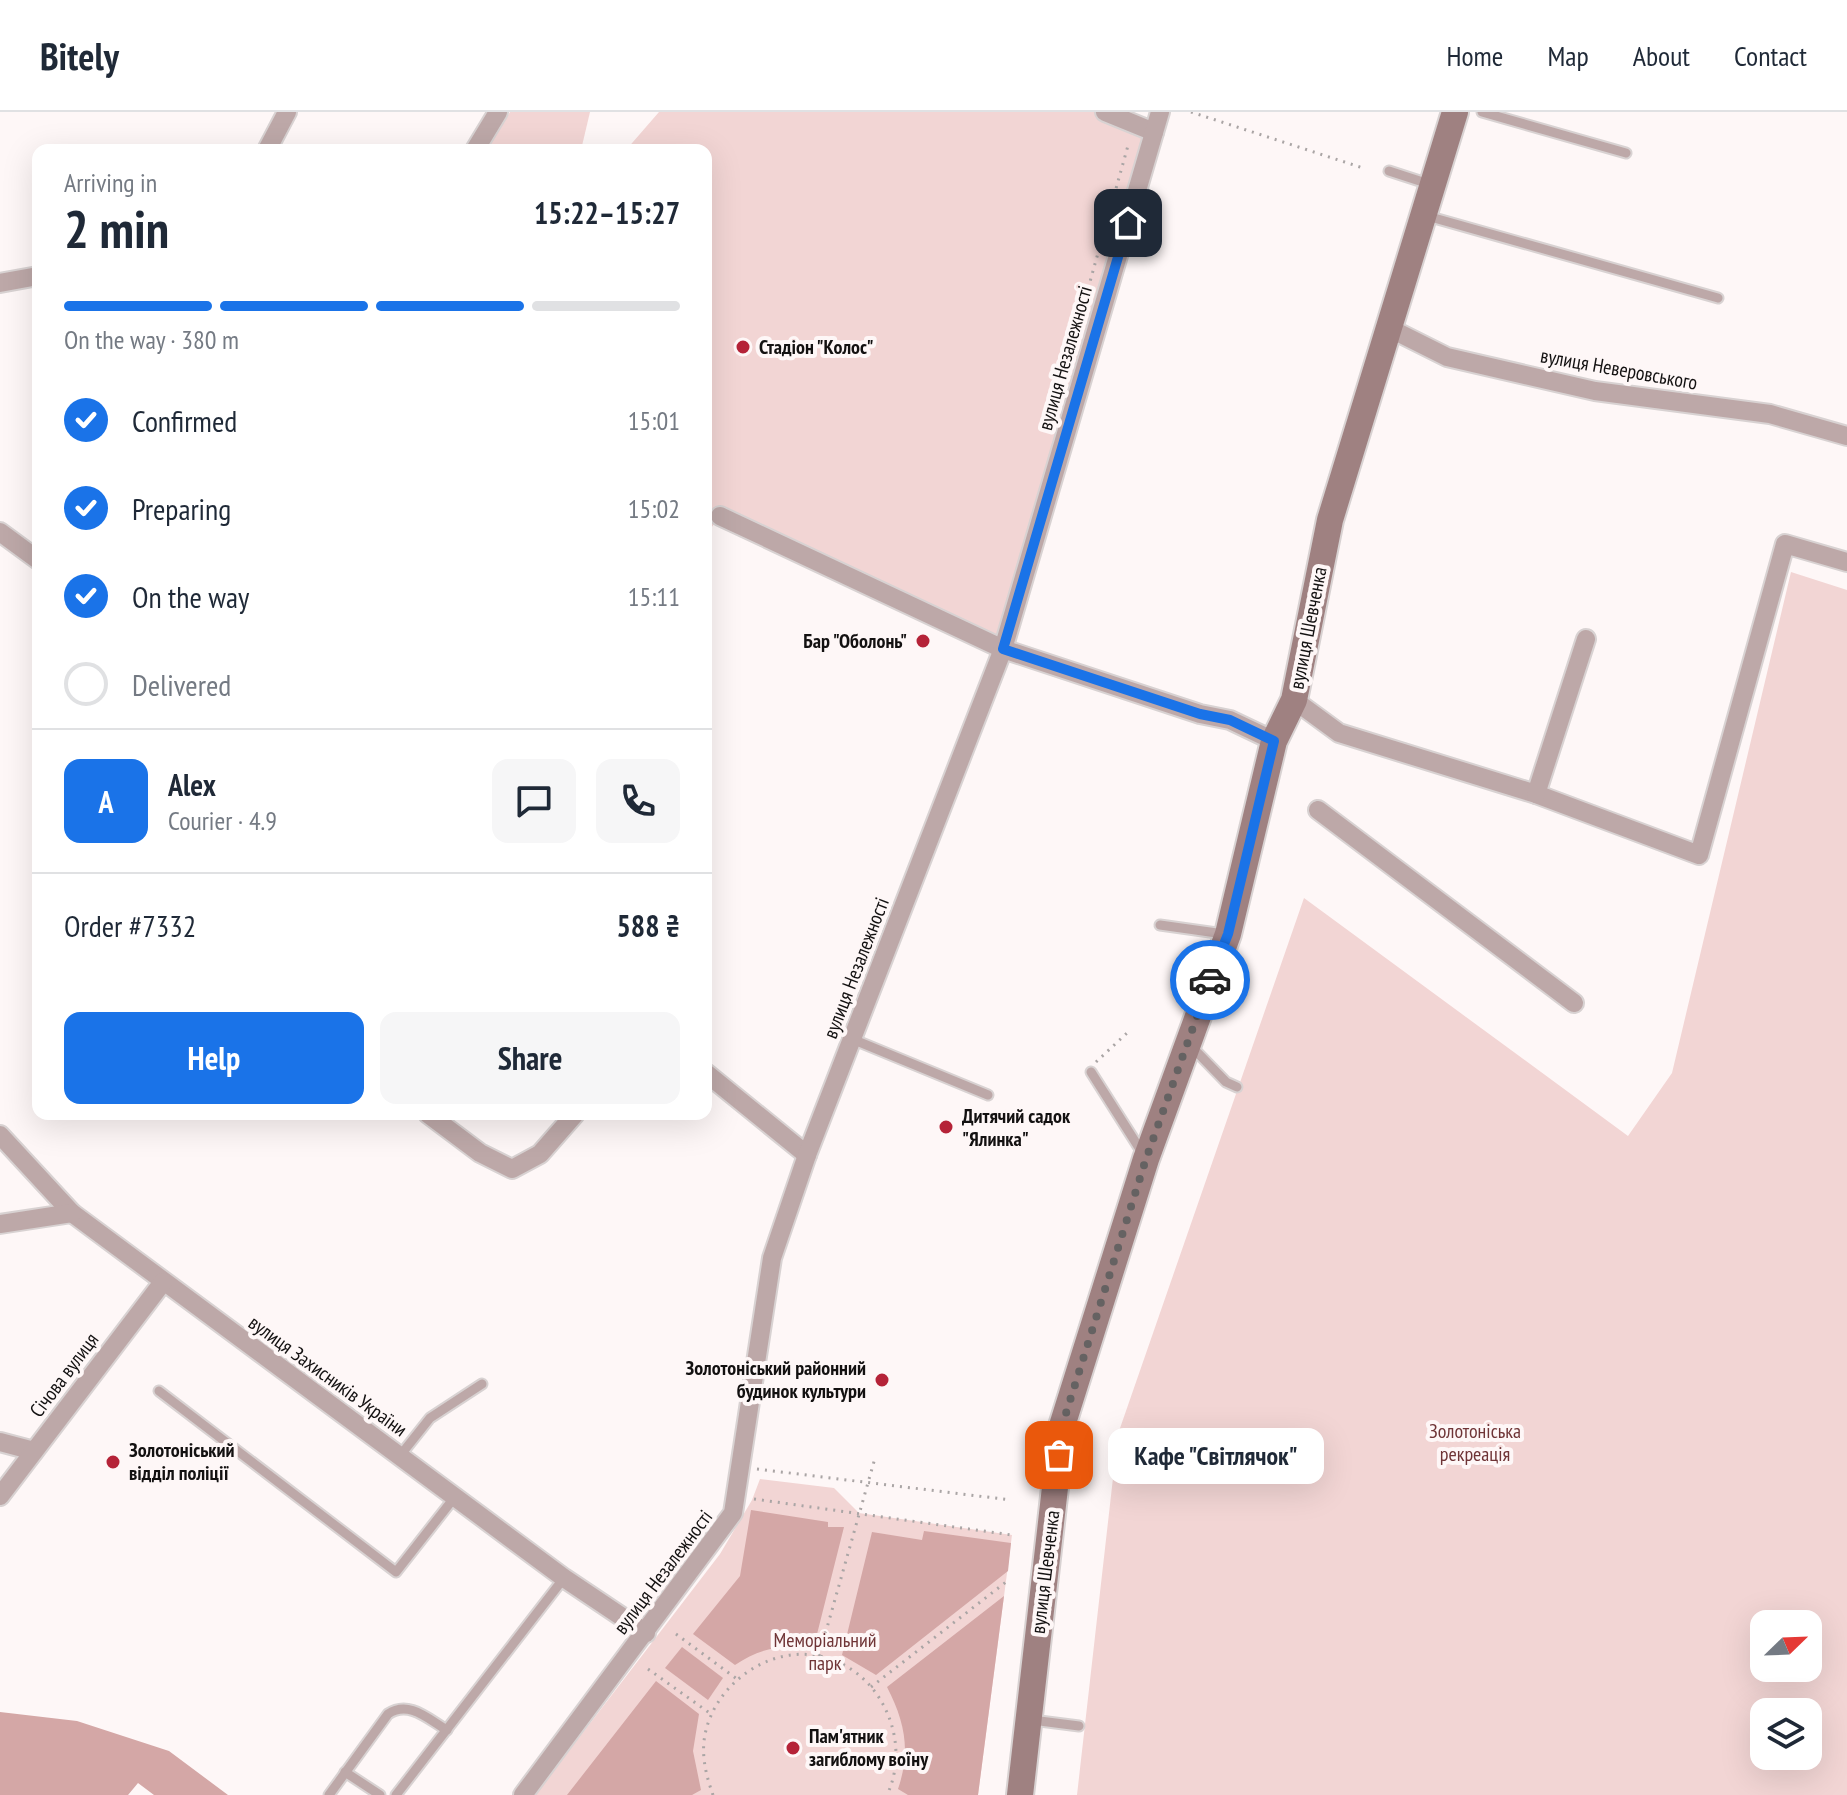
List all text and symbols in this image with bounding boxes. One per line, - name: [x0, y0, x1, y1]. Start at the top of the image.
- text: Bitely: [40, 31, 119, 80]
- text: Home: [1447, 37, 1503, 74]
- text: Map: [1547, 37, 1589, 74]
- text: About: [1633, 37, 1690, 74]
- text: Contact: [1734, 37, 1807, 74]
- text: Arriving in: [64, 166, 157, 199]
- pin: [1094, 189, 1162, 257]
- text: 15:22–15:27: [534, 193, 680, 232]
- text: 2 min: [64, 195, 169, 262]
- icon: home: [1106, 201, 1150, 245]
- street label: вулиця Незалежності: [1032, 283, 1098, 433]
- text: On the way · 380 m: [64, 323, 239, 356]
- place label: Стадіон "Колос": [759, 334, 874, 360]
- marker: Стадіон "Колос": [734, 338, 752, 356]
- street label: вулиця Неверовського: [1538, 342, 1700, 396]
- icon: check: [64, 398, 108, 442]
- text: Confirmed: [132, 401, 237, 440]
- text: 15:01: [628, 404, 680, 437]
- icon: check: [64, 486, 108, 530]
- text: Preparing: [132, 489, 231, 528]
- text: 15:02: [628, 492, 680, 525]
- street label: вулиця Шевченка: [1283, 565, 1333, 691]
- icon: check: [64, 574, 108, 618]
- text: On the way: [132, 577, 249, 616]
- text: 15:11: [628, 580, 680, 613]
- place label: Бар "Оболонь": [803, 628, 907, 654]
- marker: Бар "Оболонь": [914, 632, 932, 650]
- text: Delivered: [132, 665, 231, 704]
- button: chat: [492, 759, 576, 843]
- button: phone: [596, 759, 680, 843]
- text: Alex: [168, 765, 216, 804]
- text: A: [98, 782, 114, 821]
- text: Courier · 4.9: [168, 804, 277, 837]
- street label: вулиця Незалежності: [817, 894, 895, 1042]
- text: Order #7332: [64, 906, 196, 945]
- text: 588 ₴: [616, 906, 680, 945]
- courier: [1170, 940, 1250, 1020]
- icon: car: [1188, 958, 1232, 1002]
- button: Help: [64, 1012, 364, 1104]
- button: Share: [380, 1012, 680, 1104]
- place label: Дитячий садок "Ялинка": [962, 1103, 1071, 1152]
- marker: Дитячий садок "Ялинка": [937, 1118, 955, 1136]
- street label: вулиця Захисників України: [244, 1310, 412, 1442]
- street label: Січова вулиця: [24, 1328, 104, 1422]
- place label: Золотоніський районний будинок культури: [686, 1355, 866, 1404]
- marker: Золотоніський районний будинок культури: [873, 1371, 891, 1389]
- park label: Золотоніська рекреація: [1429, 1418, 1521, 1467]
- pin: [1025, 1421, 1093, 1489]
- callout: Кафе "Світлячок": [1107, 1427, 1323, 1483]
- icon: bag: [1037, 1433, 1081, 1477]
- place label: Золотоніський відділ поліції: [129, 1437, 235, 1486]
- text: Кафе "Світлячок": [1134, 1439, 1298, 1472]
- marker: Золотоніський відділ поліції: [104, 1453, 122, 1471]
- street label: вулиця Незалежності: [608, 1505, 718, 1639]
- street label: вулиця Шевченка: [1025, 1509, 1065, 1635]
- north arrow: [1750, 1610, 1822, 1682]
- map controls: [1750, 1610, 1822, 1770]
- park label: Меморіальний парк: [773, 1627, 877, 1676]
- button: layers: [1750, 1698, 1822, 1770]
- place label: Пам'ятник загиблому воїну: [809, 1723, 929, 1772]
- marker: Пам'ятник загиблому воїну: [784, 1739, 802, 1757]

